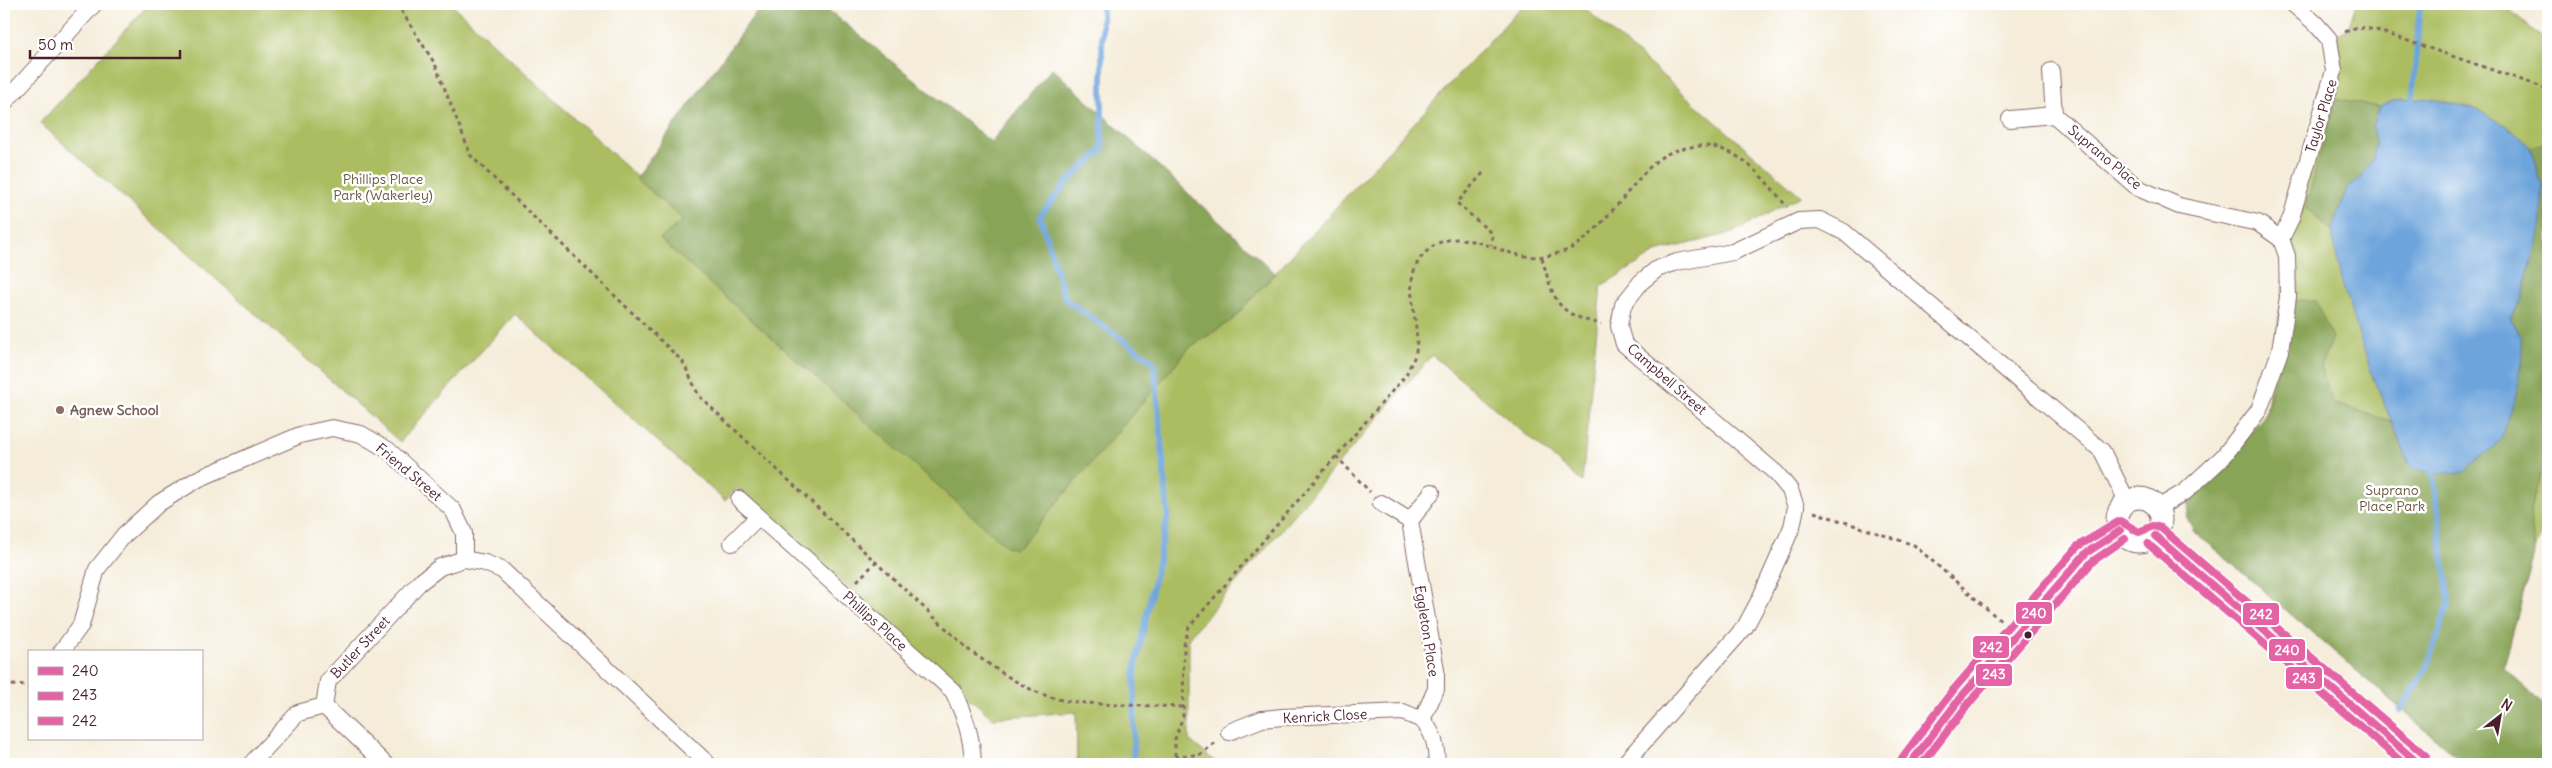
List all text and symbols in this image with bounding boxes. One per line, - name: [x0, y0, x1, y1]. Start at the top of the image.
- scale bar: [30, 28, 180, 60]
- text: 50 m: [38, 35, 73, 54]
- street label: Taylor Place: [2301, 77, 2341, 155]
- street label: Suprano Place: [2064, 121, 2146, 193]
- park label: Phillips Place Park (Wakerley): [333, 170, 433, 204]
- street label: Campbell Street: [1624, 340, 1711, 419]
- place label: Agnew School: [70, 401, 159, 419]
- marker: Agnew School: [54, 404, 66, 416]
- street label: Friend Street: [372, 439, 446, 505]
- park label: Suprano Place Park: [2359, 481, 2425, 515]
- street label: Eggleton Place: [1411, 584, 1443, 678]
- street label: Phillips Place: [839, 587, 911, 655]
- line badge: 240: [2015, 601, 2053, 625]
- line badge: 242: [2242, 602, 2280, 626]
- text: 240: [2022, 604, 2046, 622]
- text: 242: [2249, 605, 2273, 623]
- street label: Butler Street: [326, 612, 394, 682]
- unlabelled marker: [2023, 630, 2033, 640]
- line badge: 242: [1972, 635, 2010, 659]
- text: 242: [1979, 638, 2003, 656]
- line badge: 240: [2268, 638, 2306, 662]
- text: 240: [2275, 641, 2299, 659]
- legend: [28, 650, 202, 740]
- text: 240: [72, 661, 99, 680]
- line badge: 243: [1975, 663, 2013, 687]
- text: 243: [1982, 665, 2006, 683]
- line badge: 243: [2285, 666, 2323, 690]
- text: 243: [2292, 669, 2316, 687]
- text: 243: [72, 685, 97, 704]
- north arrow: [2474, 690, 2524, 740]
- text: N: [2498, 695, 2515, 715]
- street label: Kenrick Close: [1282, 705, 1368, 727]
- text: 242: [72, 711, 97, 730]

